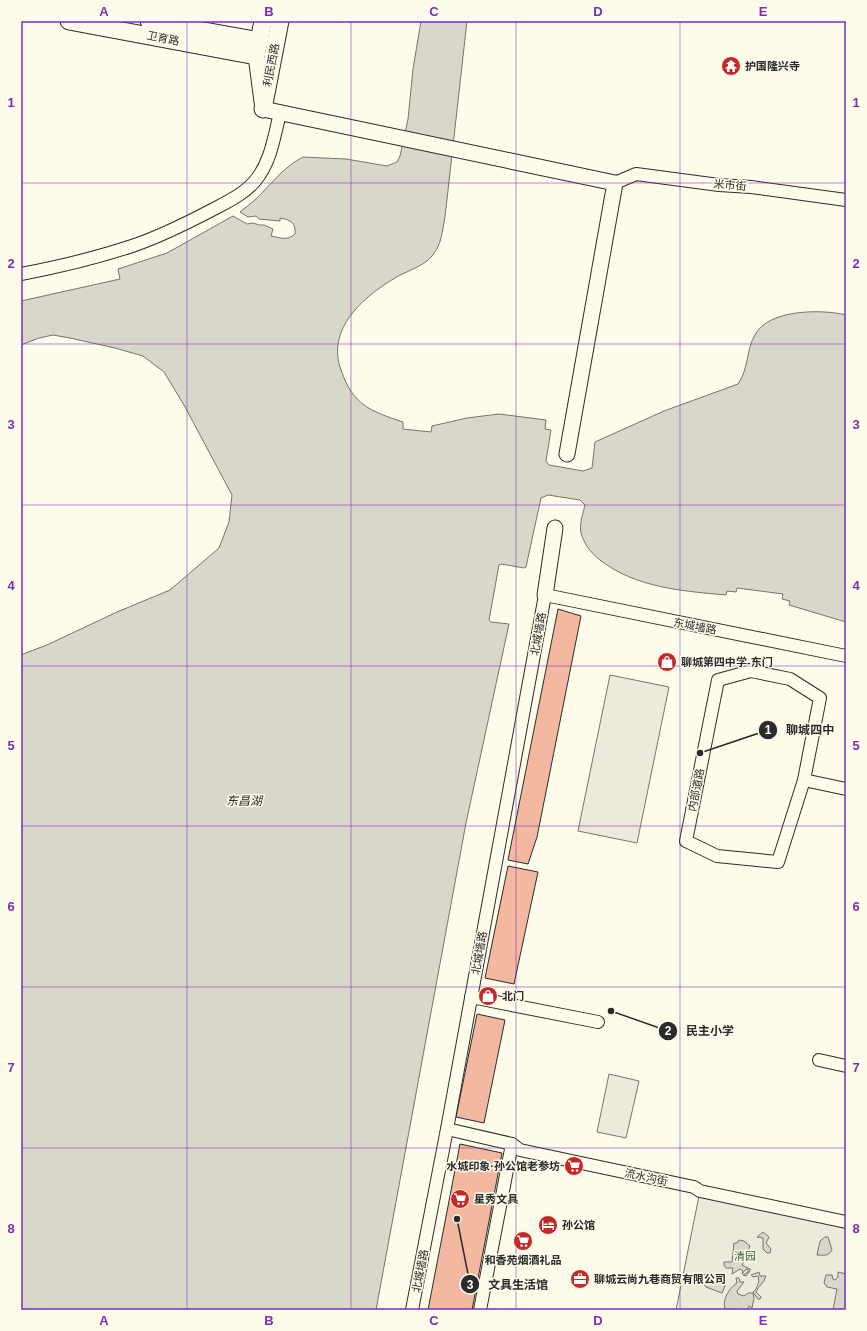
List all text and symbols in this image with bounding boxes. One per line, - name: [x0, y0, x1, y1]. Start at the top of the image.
- text: A: [99, 4, 109, 19]
- text: B: [264, 4, 274, 19]
- text: C: [429, 4, 439, 19]
- text: D: [593, 4, 603, 19]
- text: E: [759, 4, 768, 19]
- street label: 卫育路: [146, 29, 180, 47]
- street label: 利民西路: [261, 42, 281, 88]
- temple icon: 护国隆兴寺: [720, 55, 742, 77]
- place label: 护国隆兴寺: [745, 60, 800, 72]
- text: 1: [7, 95, 15, 110]
- text: 1: [852, 95, 860, 110]
- street label: 米市街: [713, 178, 747, 192]
- text: 2: [7, 256, 15, 271]
- text: 2: [852, 256, 860, 271]
- text: 3: [7, 417, 15, 432]
- text: 3: [852, 417, 860, 432]
- text: 4: [7, 578, 15, 593]
- text: 4: [852, 578, 860, 593]
- street label: 北城墙路: [528, 611, 548, 657]
- street label: 东城墙路: [672, 616, 718, 636]
- shop icon: 聊城第四中学-东门: [656, 651, 678, 673]
- place label: 聊城第四中学-东门: [681, 656, 773, 668]
- callout: 聊城四中: [758, 718, 842, 742]
- text: 1: [765, 723, 772, 737]
- text: 聊城四中: [786, 723, 834, 737]
- text: 5: [7, 738, 15, 753]
- text: 5: [852, 738, 860, 753]
- street label: 内部道路: [686, 767, 706, 813]
- water label: 东昌湖: [226, 794, 264, 808]
- text: 6: [7, 899, 15, 914]
- text: 6: [852, 899, 860, 914]
- street label: 北城墙路: [469, 930, 489, 976]
- shop icon: 北门: [477, 985, 499, 1007]
- place label: 北门: [502, 990, 524, 1002]
- callout: 民主小学: [658, 1019, 742, 1043]
- text: 2: [665, 1024, 672, 1038]
- text: 民主小学: [686, 1024, 734, 1038]
- text: 7: [7, 1060, 15, 1075]
- text: 7: [852, 1060, 860, 1075]
- supermarket icon: 水城印象·孙公馆老参坊: [563, 1155, 585, 1177]
- place label: 水城印象·孙公馆老参坊: [446, 1160, 560, 1172]
- street label: 流水沟街: [623, 1167, 669, 1187]
- supermarket icon: 星秀文具: [449, 1188, 471, 1210]
- place label: 星秀文具: [474, 1193, 519, 1205]
- hotel icon: 孙公馆: [537, 1214, 559, 1236]
- place label: 孙公馆: [562, 1219, 595, 1231]
- text: 8: [7, 1221, 15, 1236]
- text: 8: [852, 1221, 860, 1236]
- supermarket icon: 和香苑烟酒礼品: [512, 1230, 534, 1252]
- street label: 北城墙路: [410, 1248, 430, 1294]
- park label: 清园: [734, 1250, 756, 1262]
- place label: 和香苑烟酒礼品: [485, 1254, 562, 1266]
- office icon: 聊城云尚九巷商贸有限公司: [569, 1268, 591, 1290]
- callout: 文具生活馆: [460, 1272, 556, 1296]
- place label: 聊城云尚九巷商贸有限公司: [594, 1273, 726, 1285]
- text: 3: [467, 1278, 474, 1292]
- text: 文具生活馆: [488, 1278, 548, 1292]
- text: A: [99, 1313, 109, 1328]
- text: B: [264, 1313, 274, 1328]
- text: C: [429, 1313, 439, 1328]
- text: D: [593, 1313, 603, 1328]
- text: E: [759, 1313, 768, 1328]

